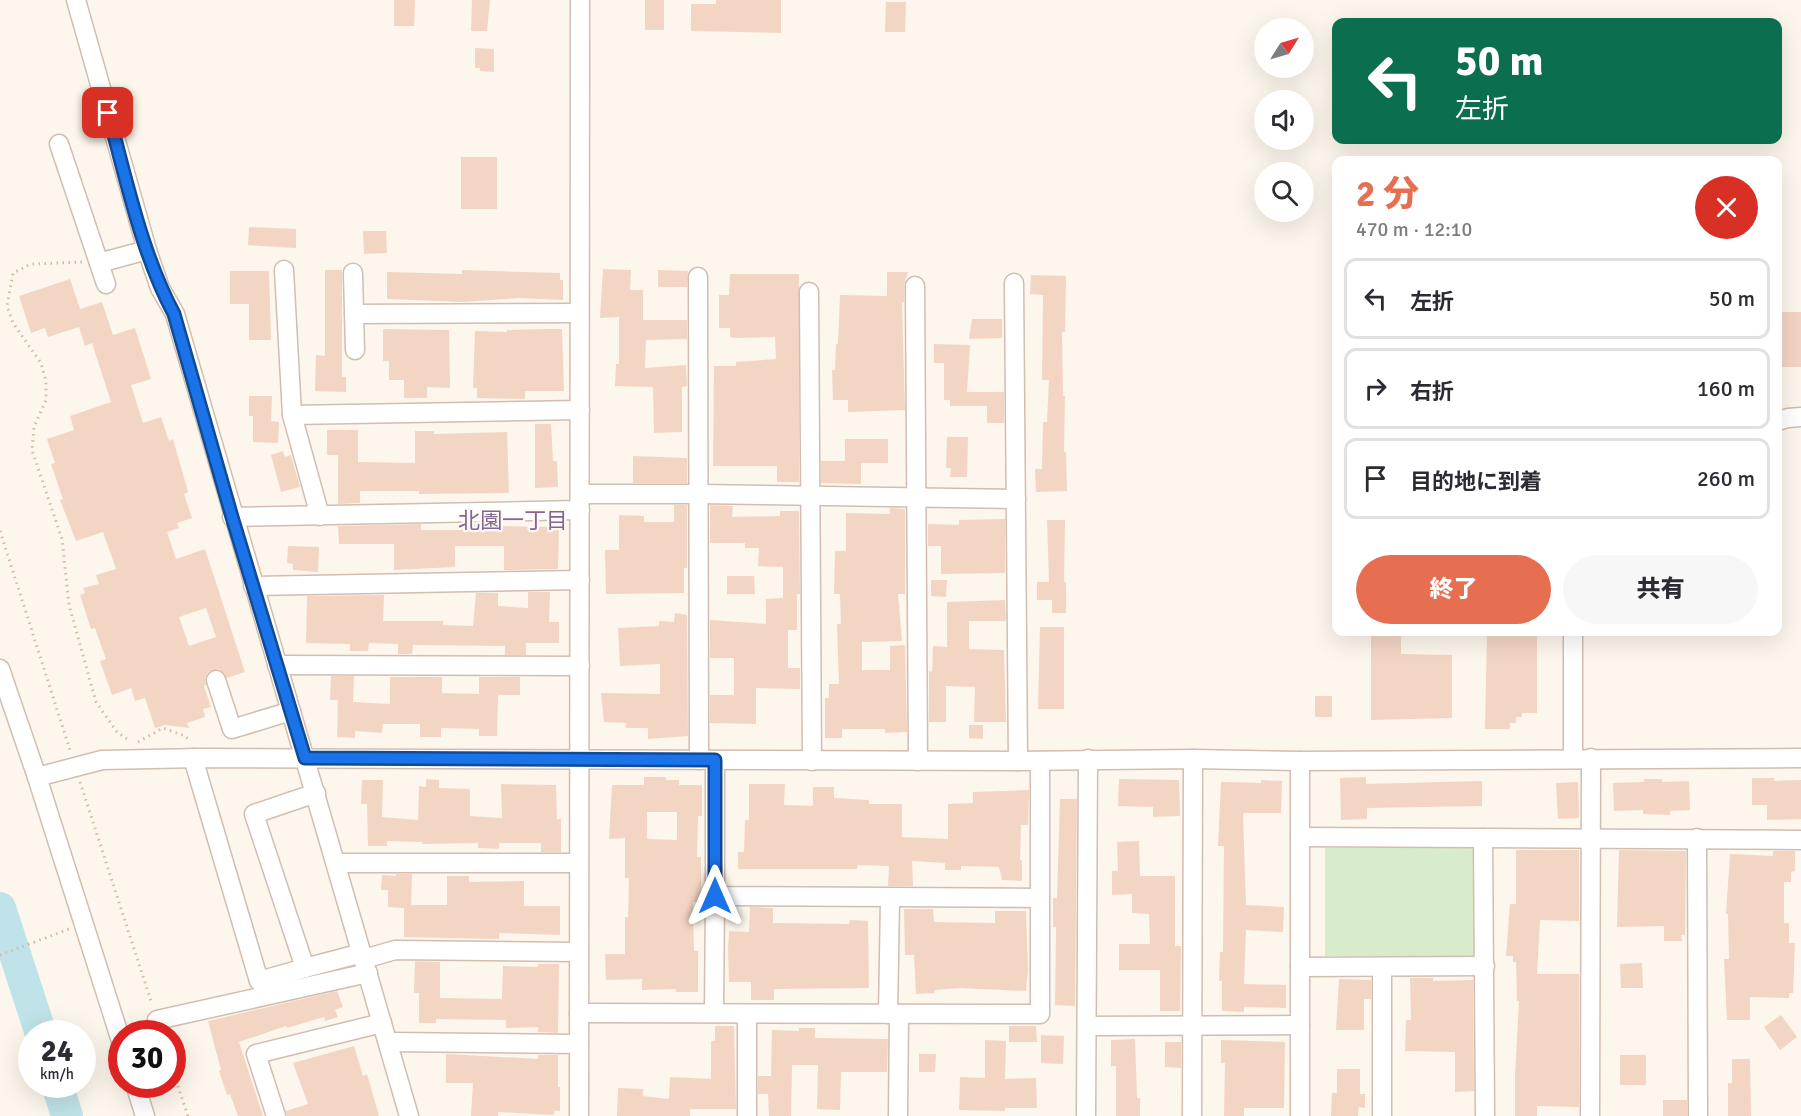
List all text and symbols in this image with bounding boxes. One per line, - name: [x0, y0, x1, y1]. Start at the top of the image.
- north arrow: [1254, 18, 1314, 78]
- map controls: [1254, 18, 1314, 222]
- text: 50 m: [1455, 36, 1544, 87]
- icon: left: [1356, 42, 1434, 120]
- pin: [82, 87, 133, 138]
- button: sound: [1254, 90, 1314, 150]
- text: 左折: [1455, 93, 1509, 126]
- icon: arrive: [91, 96, 124, 129]
- button: search: [1254, 162, 1314, 222]
- text: 2 分: [1356, 172, 1419, 217]
- button: close: [1695, 176, 1758, 239]
- text: 470 m · 12:10: [1356, 217, 1472, 242]
- icon: left: [1359, 282, 1392, 315]
- text: 50 m: [1709, 285, 1755, 312]
- text: 左折: [1410, 288, 1454, 315]
- icon: right: [1359, 372, 1392, 405]
- text: 160 m: [1697, 375, 1755, 402]
- text: 右折: [1410, 378, 1454, 405]
- icon: arrive: [1359, 462, 1392, 495]
- text: 260 m: [1697, 465, 1755, 492]
- text: 目的地に到着: [1410, 468, 1542, 495]
- district label: 北園一丁目: [458, 507, 568, 534]
- button: 終了: [1356, 555, 1551, 624]
- button: 共有: [1563, 555, 1758, 624]
- position arrow: [683, 864, 747, 928]
- speed limit sign: 30: [108, 1020, 186, 1098]
- text: 24: [41, 1033, 73, 1070]
- text: km/h: [40, 1065, 74, 1083]

